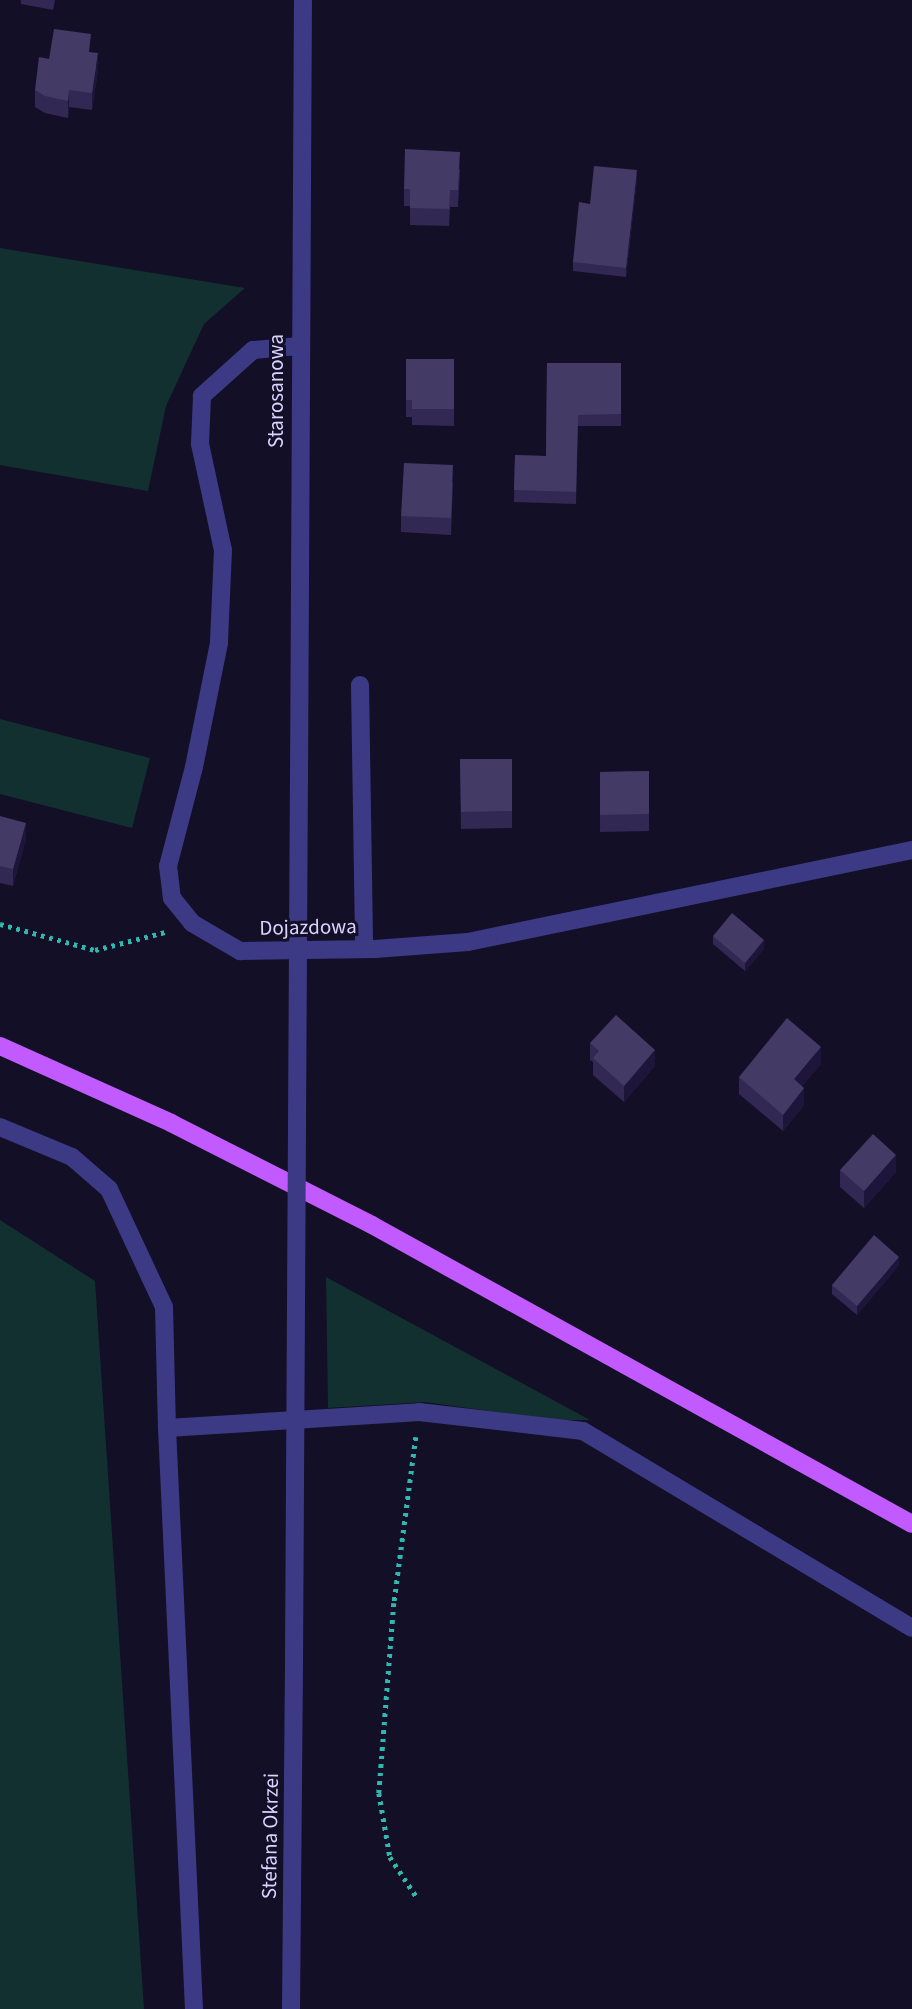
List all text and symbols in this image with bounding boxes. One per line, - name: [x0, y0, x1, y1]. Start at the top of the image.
- street label: Starosanowa: [263, 334, 289, 448]
- street label: Dojazdowa: [259, 914, 357, 940]
- street label: Stefana Okrzei: [256, 1773, 284, 1899]

